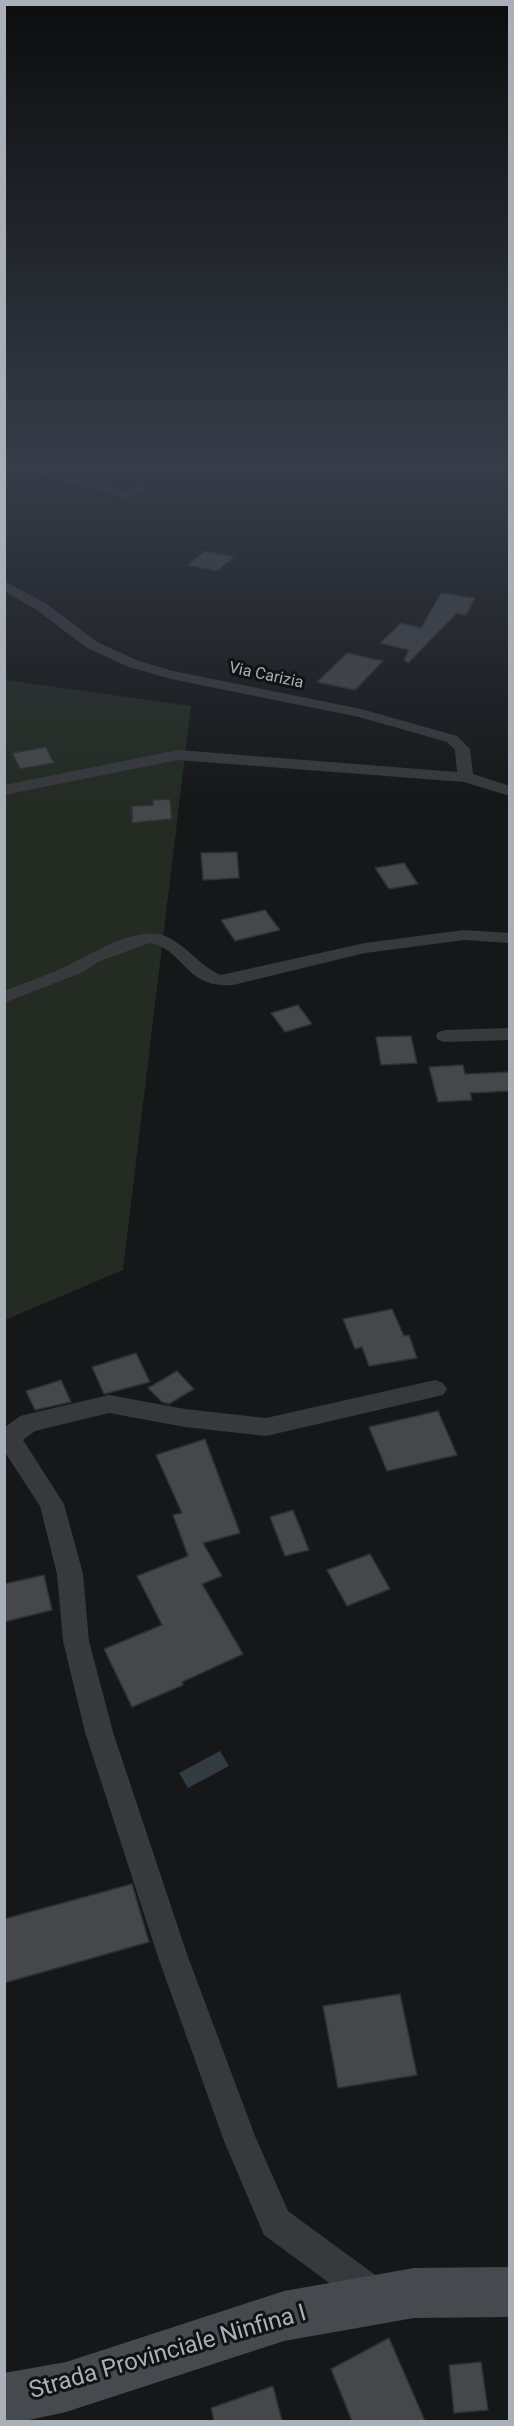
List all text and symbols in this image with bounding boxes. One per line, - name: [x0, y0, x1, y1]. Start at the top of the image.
- street label: Via Carizia: [227, 659, 305, 693]
- street label: Strada Provinciale Ninfina I: [26, 2300, 310, 2406]

